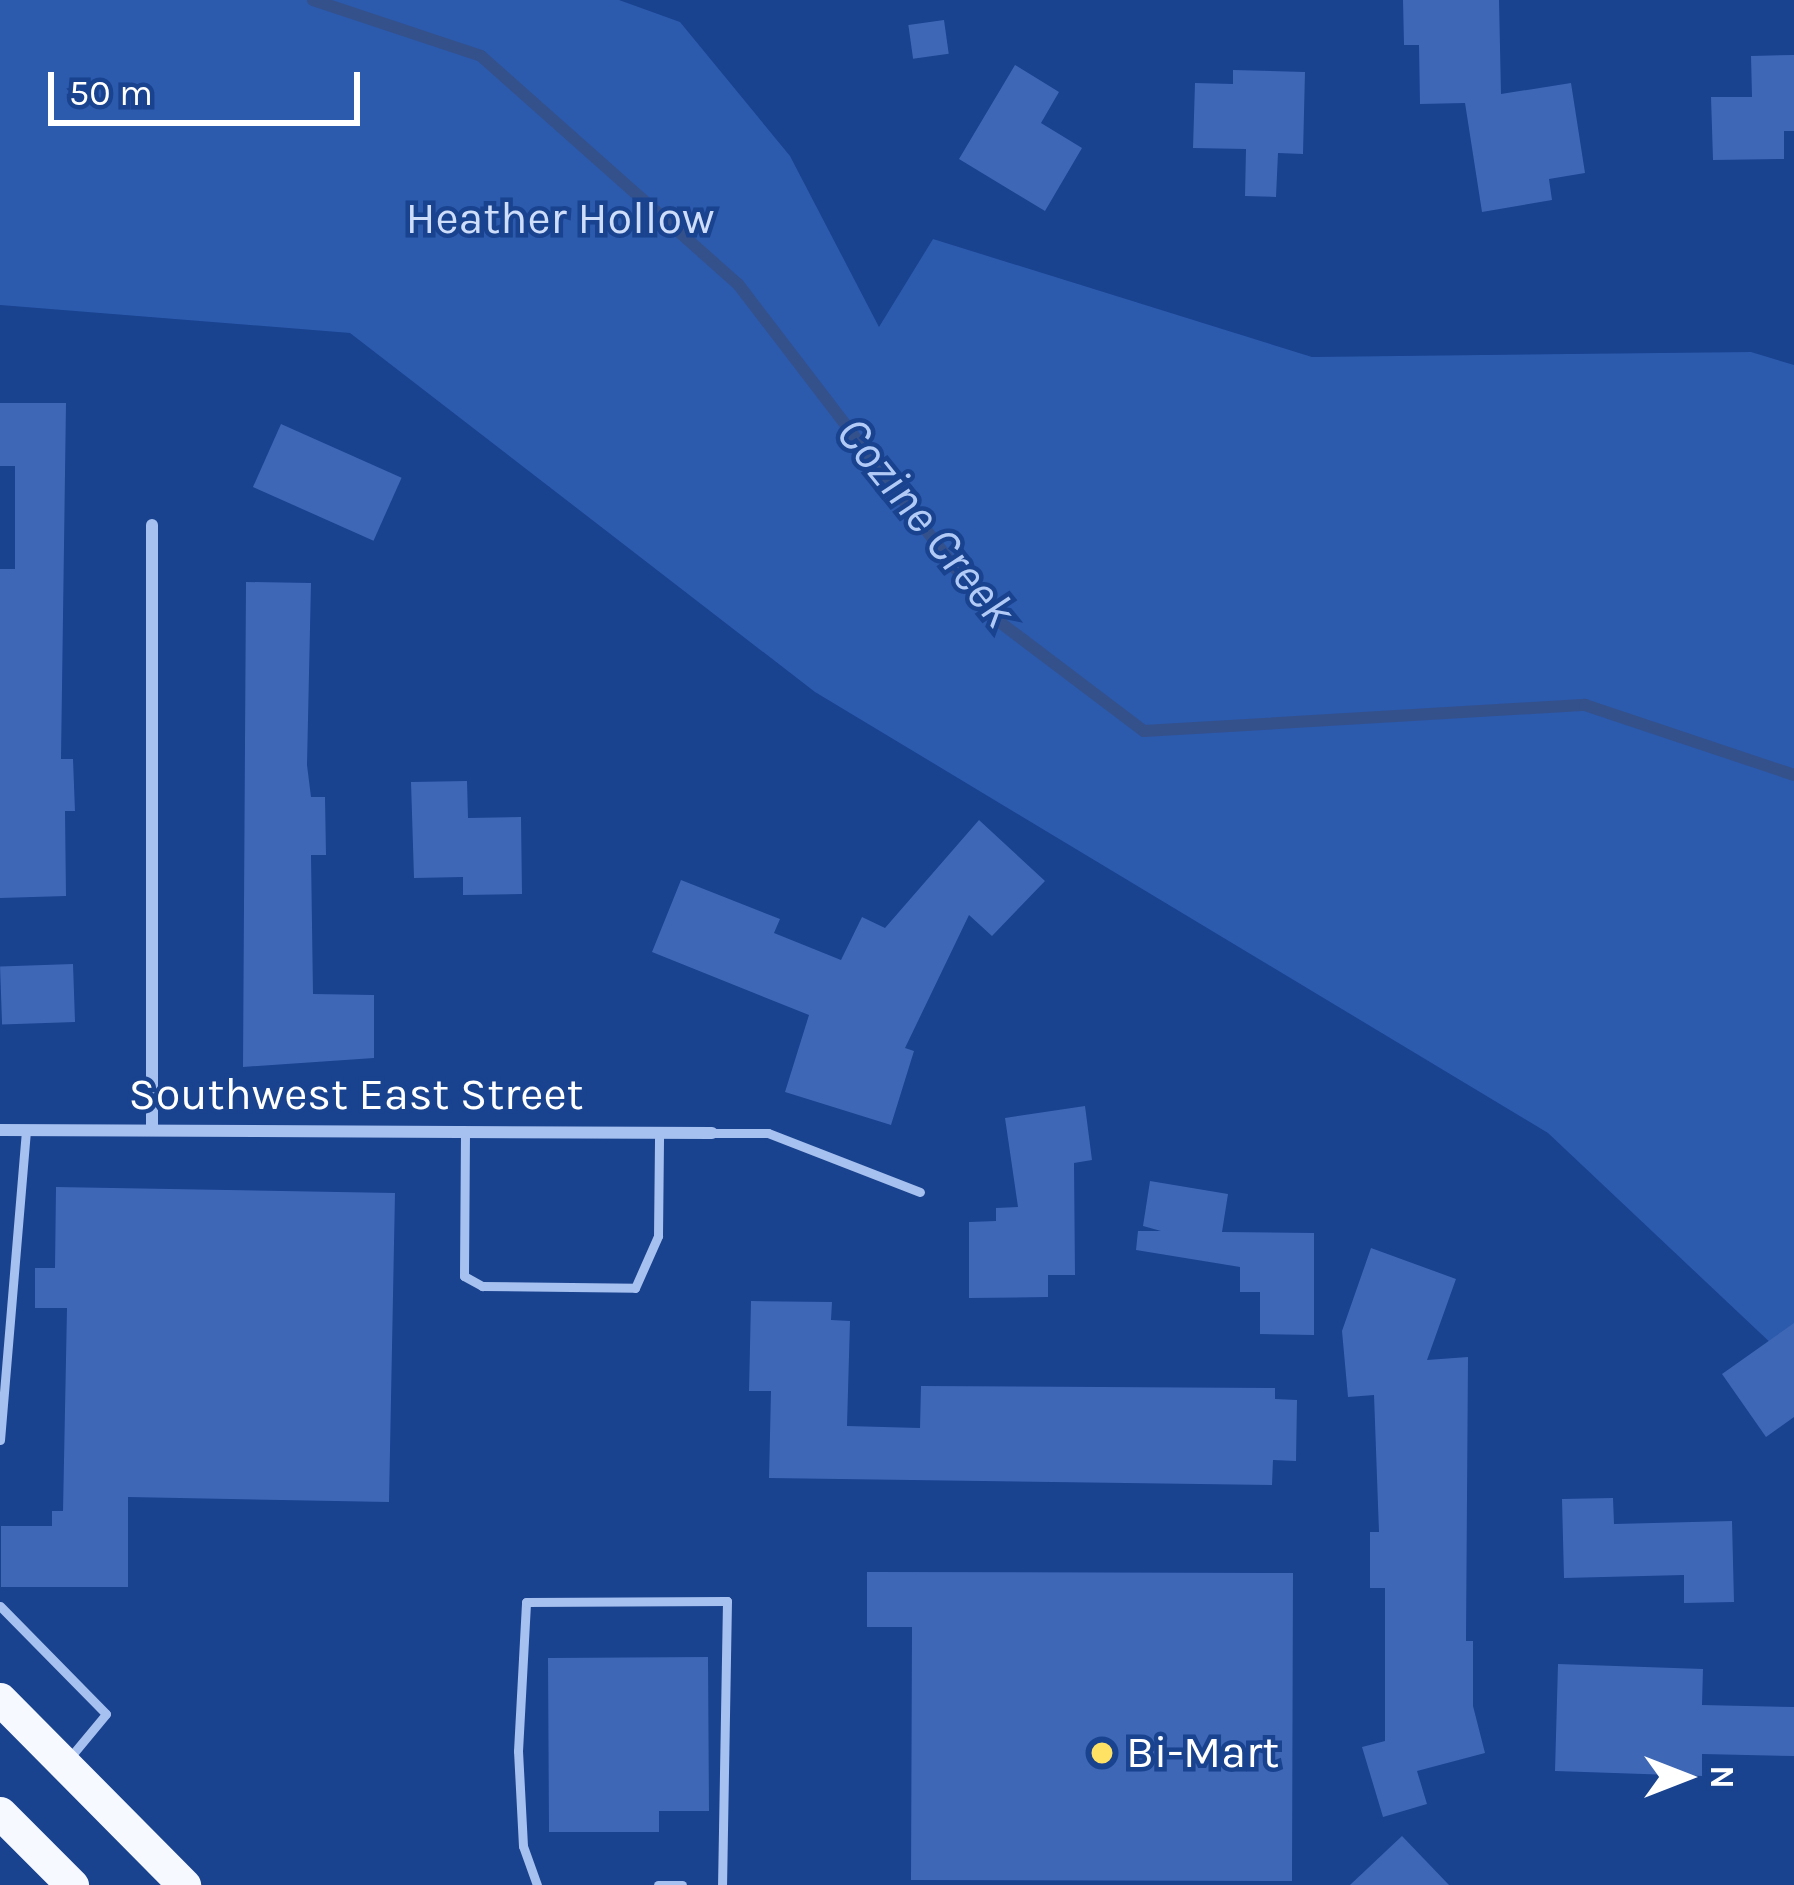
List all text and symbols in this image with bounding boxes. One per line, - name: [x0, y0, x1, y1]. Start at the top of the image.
- scale bar: [54, 48, 366, 122]
- text: 50 m: [69, 72, 153, 114]
- park label: Heather Hollow: [405, 192, 715, 246]
- water label: Cozine Creek: [824, 405, 1028, 639]
- street label: Southwest East Street: [129, 1068, 583, 1122]
- north arrow: [1626, 1717, 1746, 1837]
- place label: Bi-Mart: [1126, 1726, 1279, 1780]
- marker: Bi-Mart: [1089, 1740, 1115, 1766]
- text: N: [1703, 1765, 1741, 1789]

